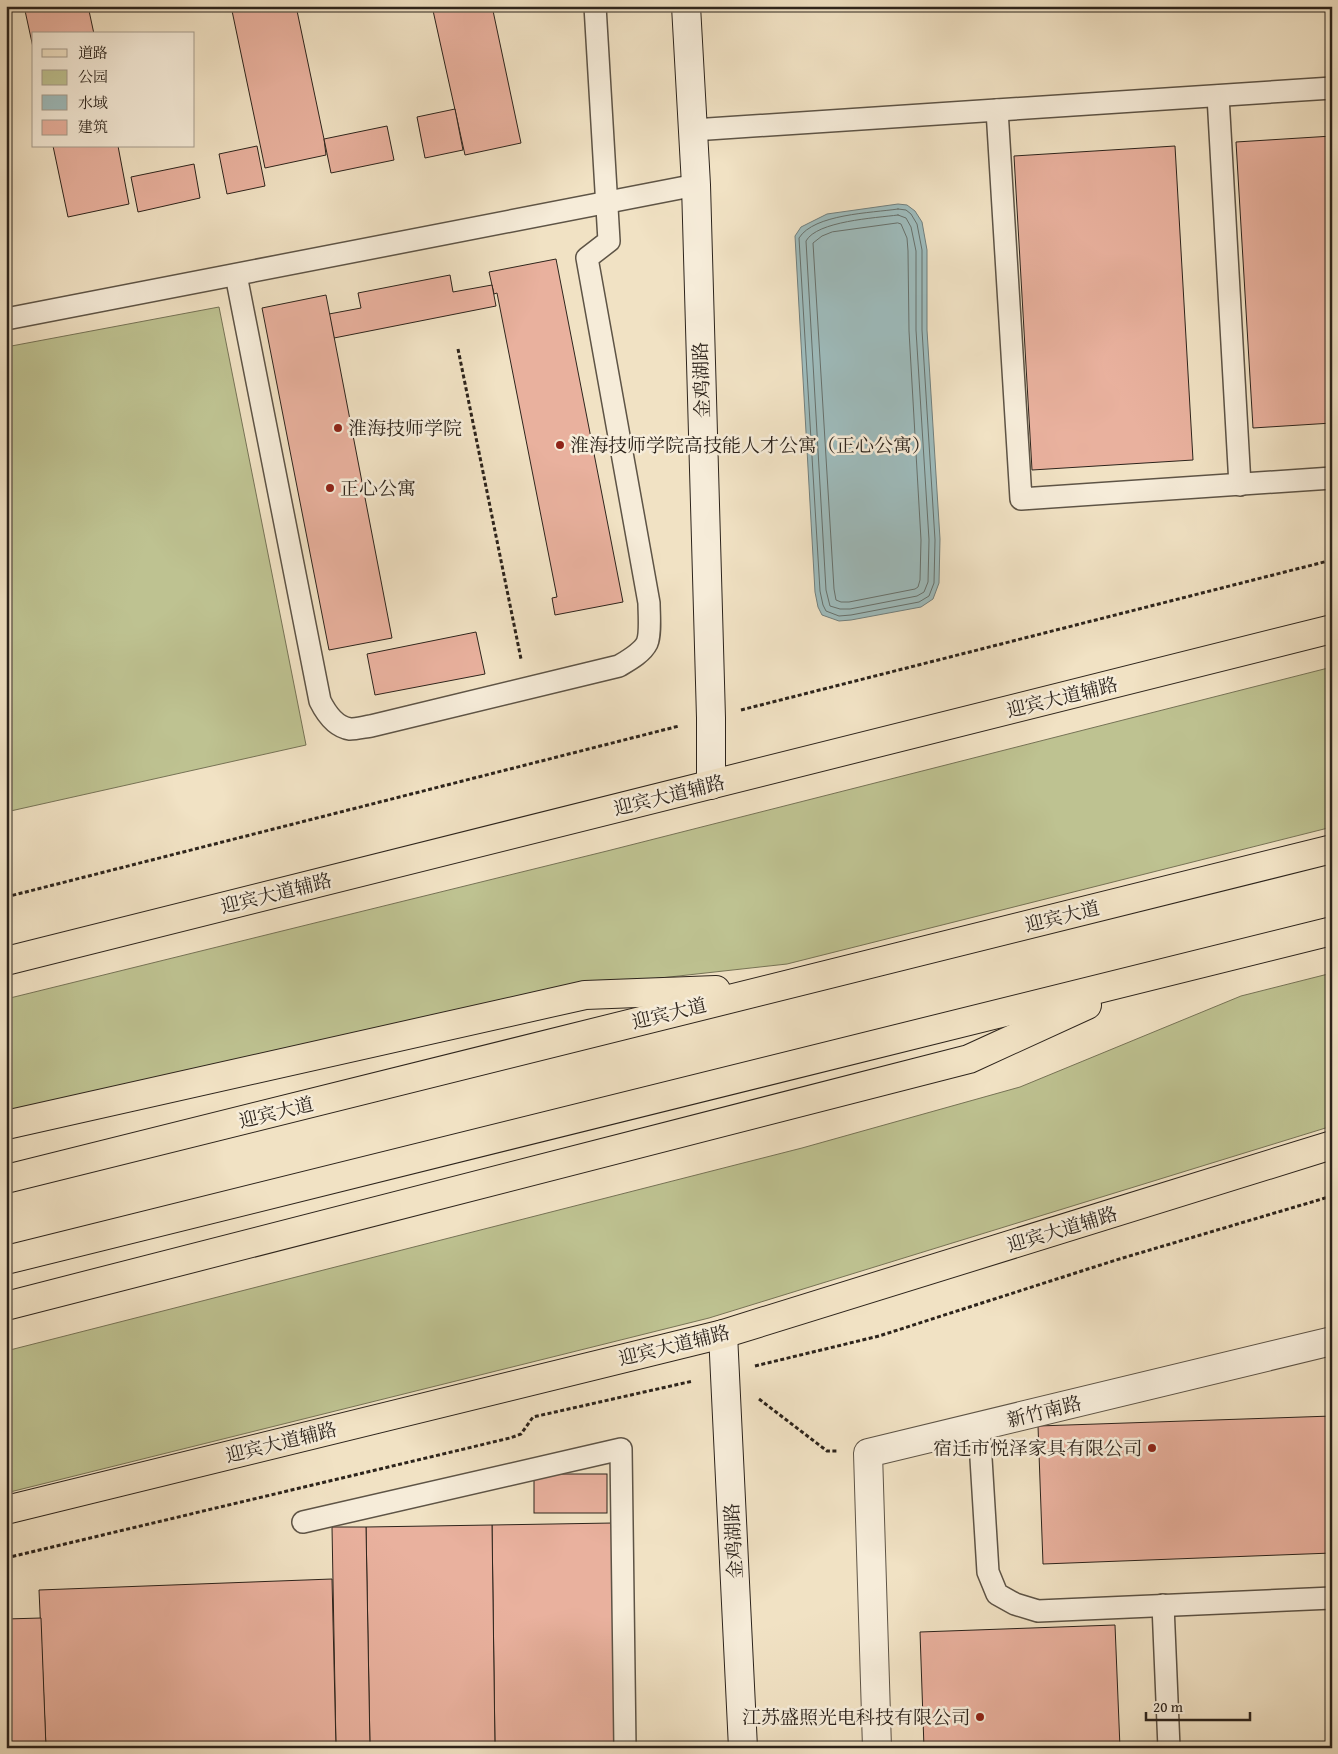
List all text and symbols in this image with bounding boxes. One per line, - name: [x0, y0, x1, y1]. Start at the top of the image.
- legend: [32, 32, 195, 148]
- text: 道路: [78, 42, 108, 63]
- text: 公园: [78, 66, 108, 87]
- text: 水域: [78, 92, 108, 113]
- text: 建筑: [78, 116, 108, 137]
- street label: 金鸡湖路: [686, 342, 716, 418]
- place label: 淮海技师学院: [348, 414, 462, 442]
- marker: 淮海技师学院: [332, 422, 344, 434]
- place label: 淮海技师学院高技能人才公寓（正心公寓）: [570, 431, 931, 459]
- marker: 淮海技师学院高技能人才公寓（正心公寓）: [554, 439, 566, 451]
- place label: 正心公寓: [340, 474, 416, 502]
- marker: 正心公寓: [324, 482, 336, 494]
- street label: 迎宾大道辅路: [1003, 670, 1121, 724]
- street label: 迎宾大道辅路: [610, 768, 728, 822]
- street label: 迎宾大道辅路: [217, 866, 335, 920]
- street label: 迎宾大道: [1022, 893, 1102, 939]
- street label: 迎宾大道: [629, 990, 709, 1036]
- street label: 迎宾大道: [236, 1089, 316, 1135]
- street label: 迎宾大道辅路: [1003, 1199, 1121, 1259]
- street label: 迎宾大道辅路: [615, 1318, 733, 1372]
- street label: 新竹南路: [1004, 1388, 1084, 1434]
- street label: 迎宾大道辅路: [222, 1415, 340, 1469]
- place label: 宿迁市悦泽家具有限公司: [933, 1434, 1142, 1462]
- marker: 宿迁市悦泽家具有限公司: [1146, 1442, 1158, 1454]
- street label: 金鸡湖路: [717, 1502, 749, 1580]
- scale bar: [1146, 1689, 1249, 1721]
- text: 20 m: [1153, 1696, 1184, 1717]
- place label: 江苏盛照光电科技有限公司: [742, 1703, 970, 1731]
- marker: 江苏盛照光电科技有限公司: [974, 1711, 986, 1723]

